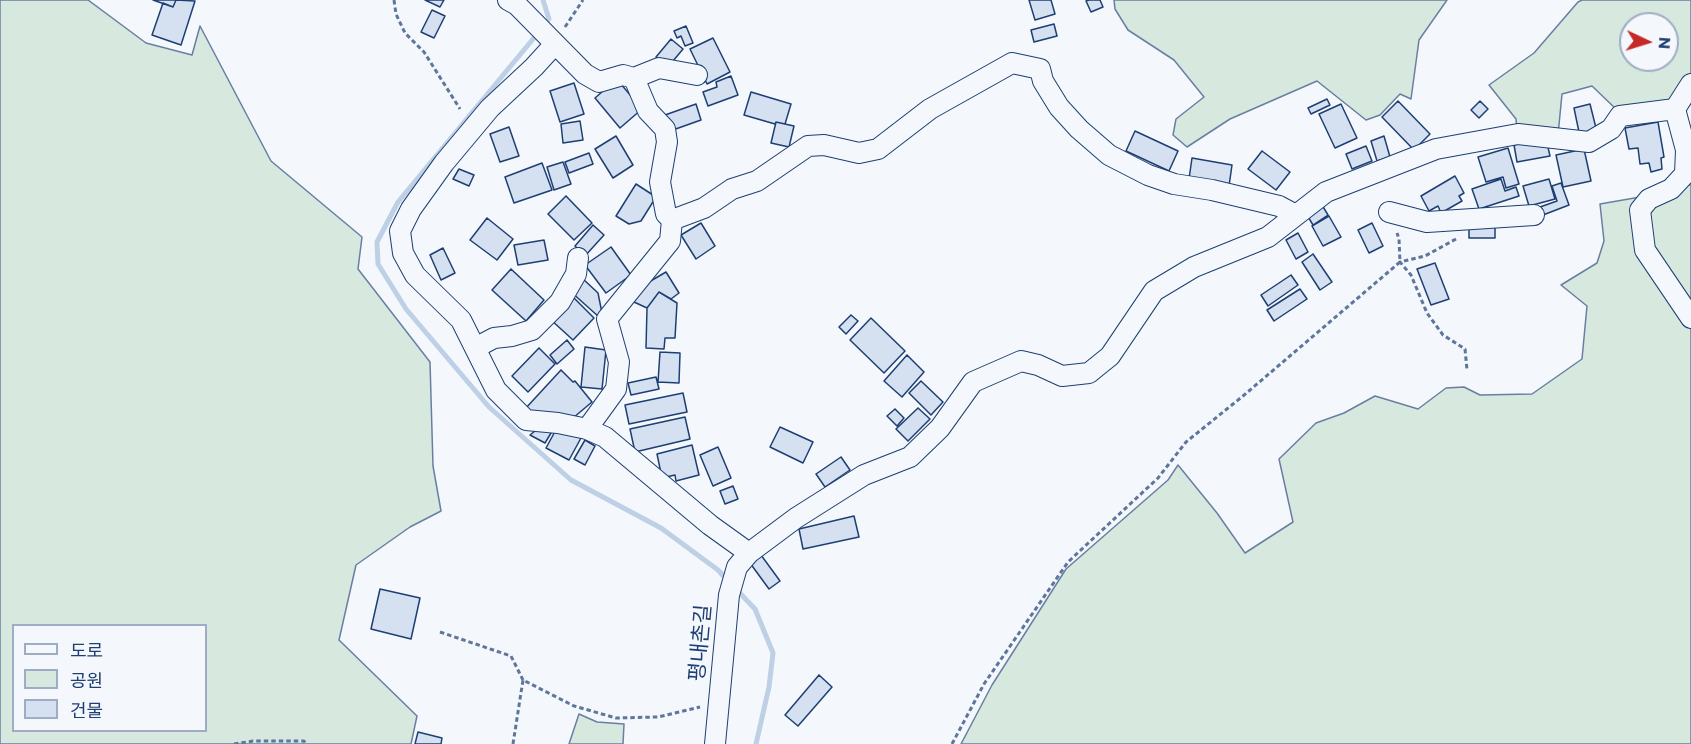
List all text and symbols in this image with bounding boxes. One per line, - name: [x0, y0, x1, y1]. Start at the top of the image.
- north arrow: [1619, 12, 1679, 72]
- text: N: [1656, 37, 1675, 50]
- street label: 평내촌길: [684, 603, 716, 683]
- legend: [12, 624, 207, 732]
- text: 도로: [70, 639, 103, 661]
- text: 공원: [70, 669, 103, 691]
- text: 건물: [70, 699, 103, 721]

